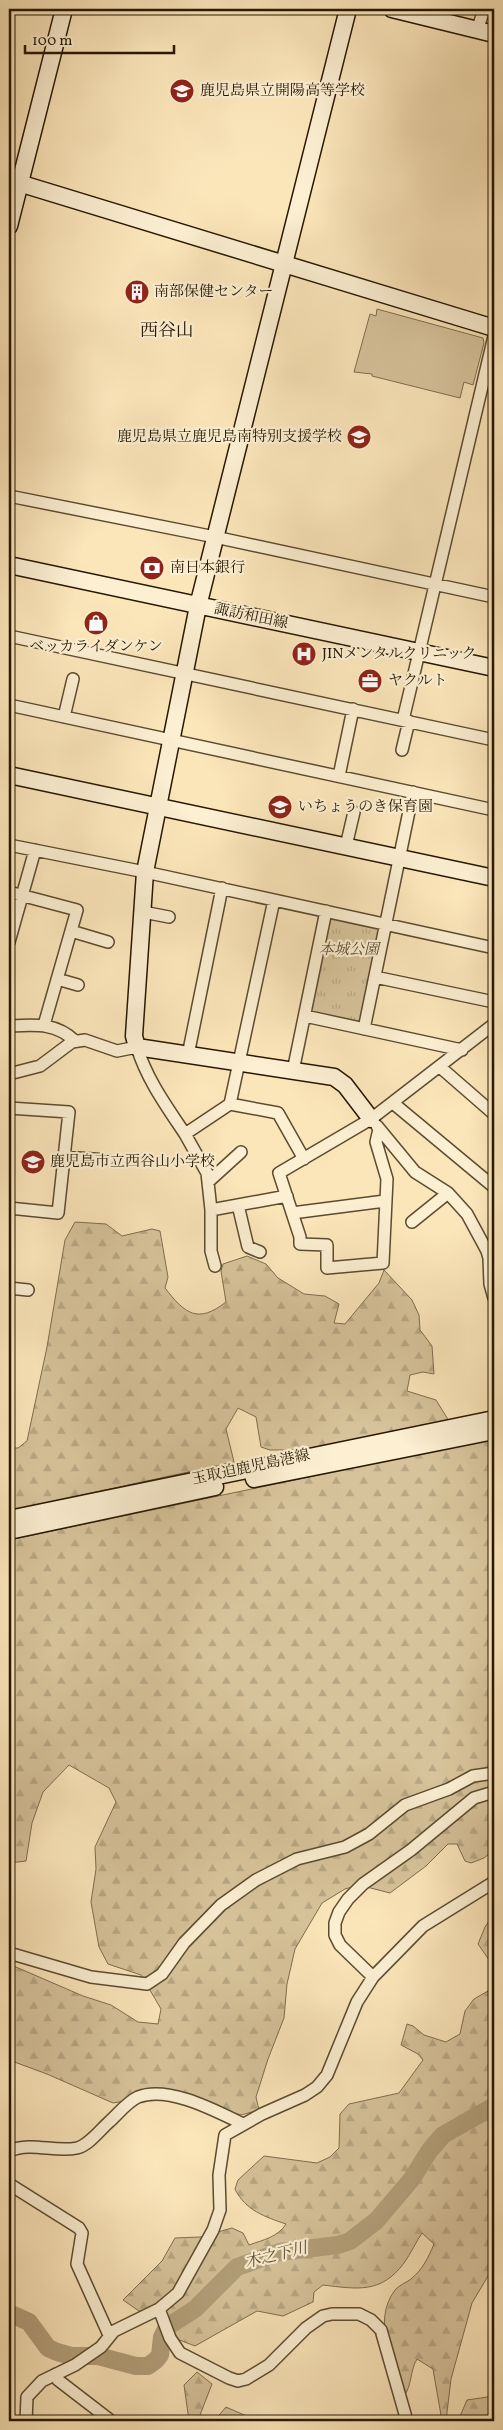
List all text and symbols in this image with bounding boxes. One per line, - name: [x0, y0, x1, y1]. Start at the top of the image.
- scale bar: [25, 22, 174, 54]
- text: 100 m: [32, 31, 72, 52]
- school or university icon: 鹿児島県立開陽高等学校: [169, 78, 195, 104]
- place label: 鹿児島県立開陽高等学校: [200, 81, 365, 102]
- building icon: 南部保健センター: [124, 279, 150, 305]
- place label: 南部保健センター: [154, 282, 273, 303]
- district label: 西谷山: [140, 319, 194, 344]
- school or university icon: 鹿児島県立鹿児島南特別支援学校: [346, 424, 372, 450]
- place label: 鹿児島県立鹿児島南特別支援学校: [117, 427, 342, 448]
- bank icon: 南日本銀行: [139, 555, 165, 581]
- place label: 南日本銀行: [170, 558, 245, 579]
- street label: 諏訪和田線: [212, 599, 290, 635]
- shop icon: ベッカライダンケン: [83, 610, 109, 636]
- place label: ベッカライダンケン: [29, 637, 163, 658]
- hospital icon: JINメンタルクリニック: [291, 641, 317, 667]
- place label: JINメンタルクリニック: [322, 644, 477, 665]
- office icon: ヤクルト: [357, 668, 383, 694]
- place label: ヤクルト: [388, 671, 448, 692]
- school or university icon: いちょうのき保育園: [267, 794, 293, 820]
- place label: いちょうのき保育園: [298, 797, 433, 818]
- park label: 本城公園: [319, 940, 382, 961]
- school or university icon: 鹿児島市立西谷山小学校: [20, 1149, 46, 1175]
- place label: 鹿児島市立西谷山小学校: [50, 1152, 215, 1173]
- street label: 玉取迫鹿児島港線: [190, 1445, 312, 1491]
- water label: 木之下川: [242, 2237, 312, 2274]

